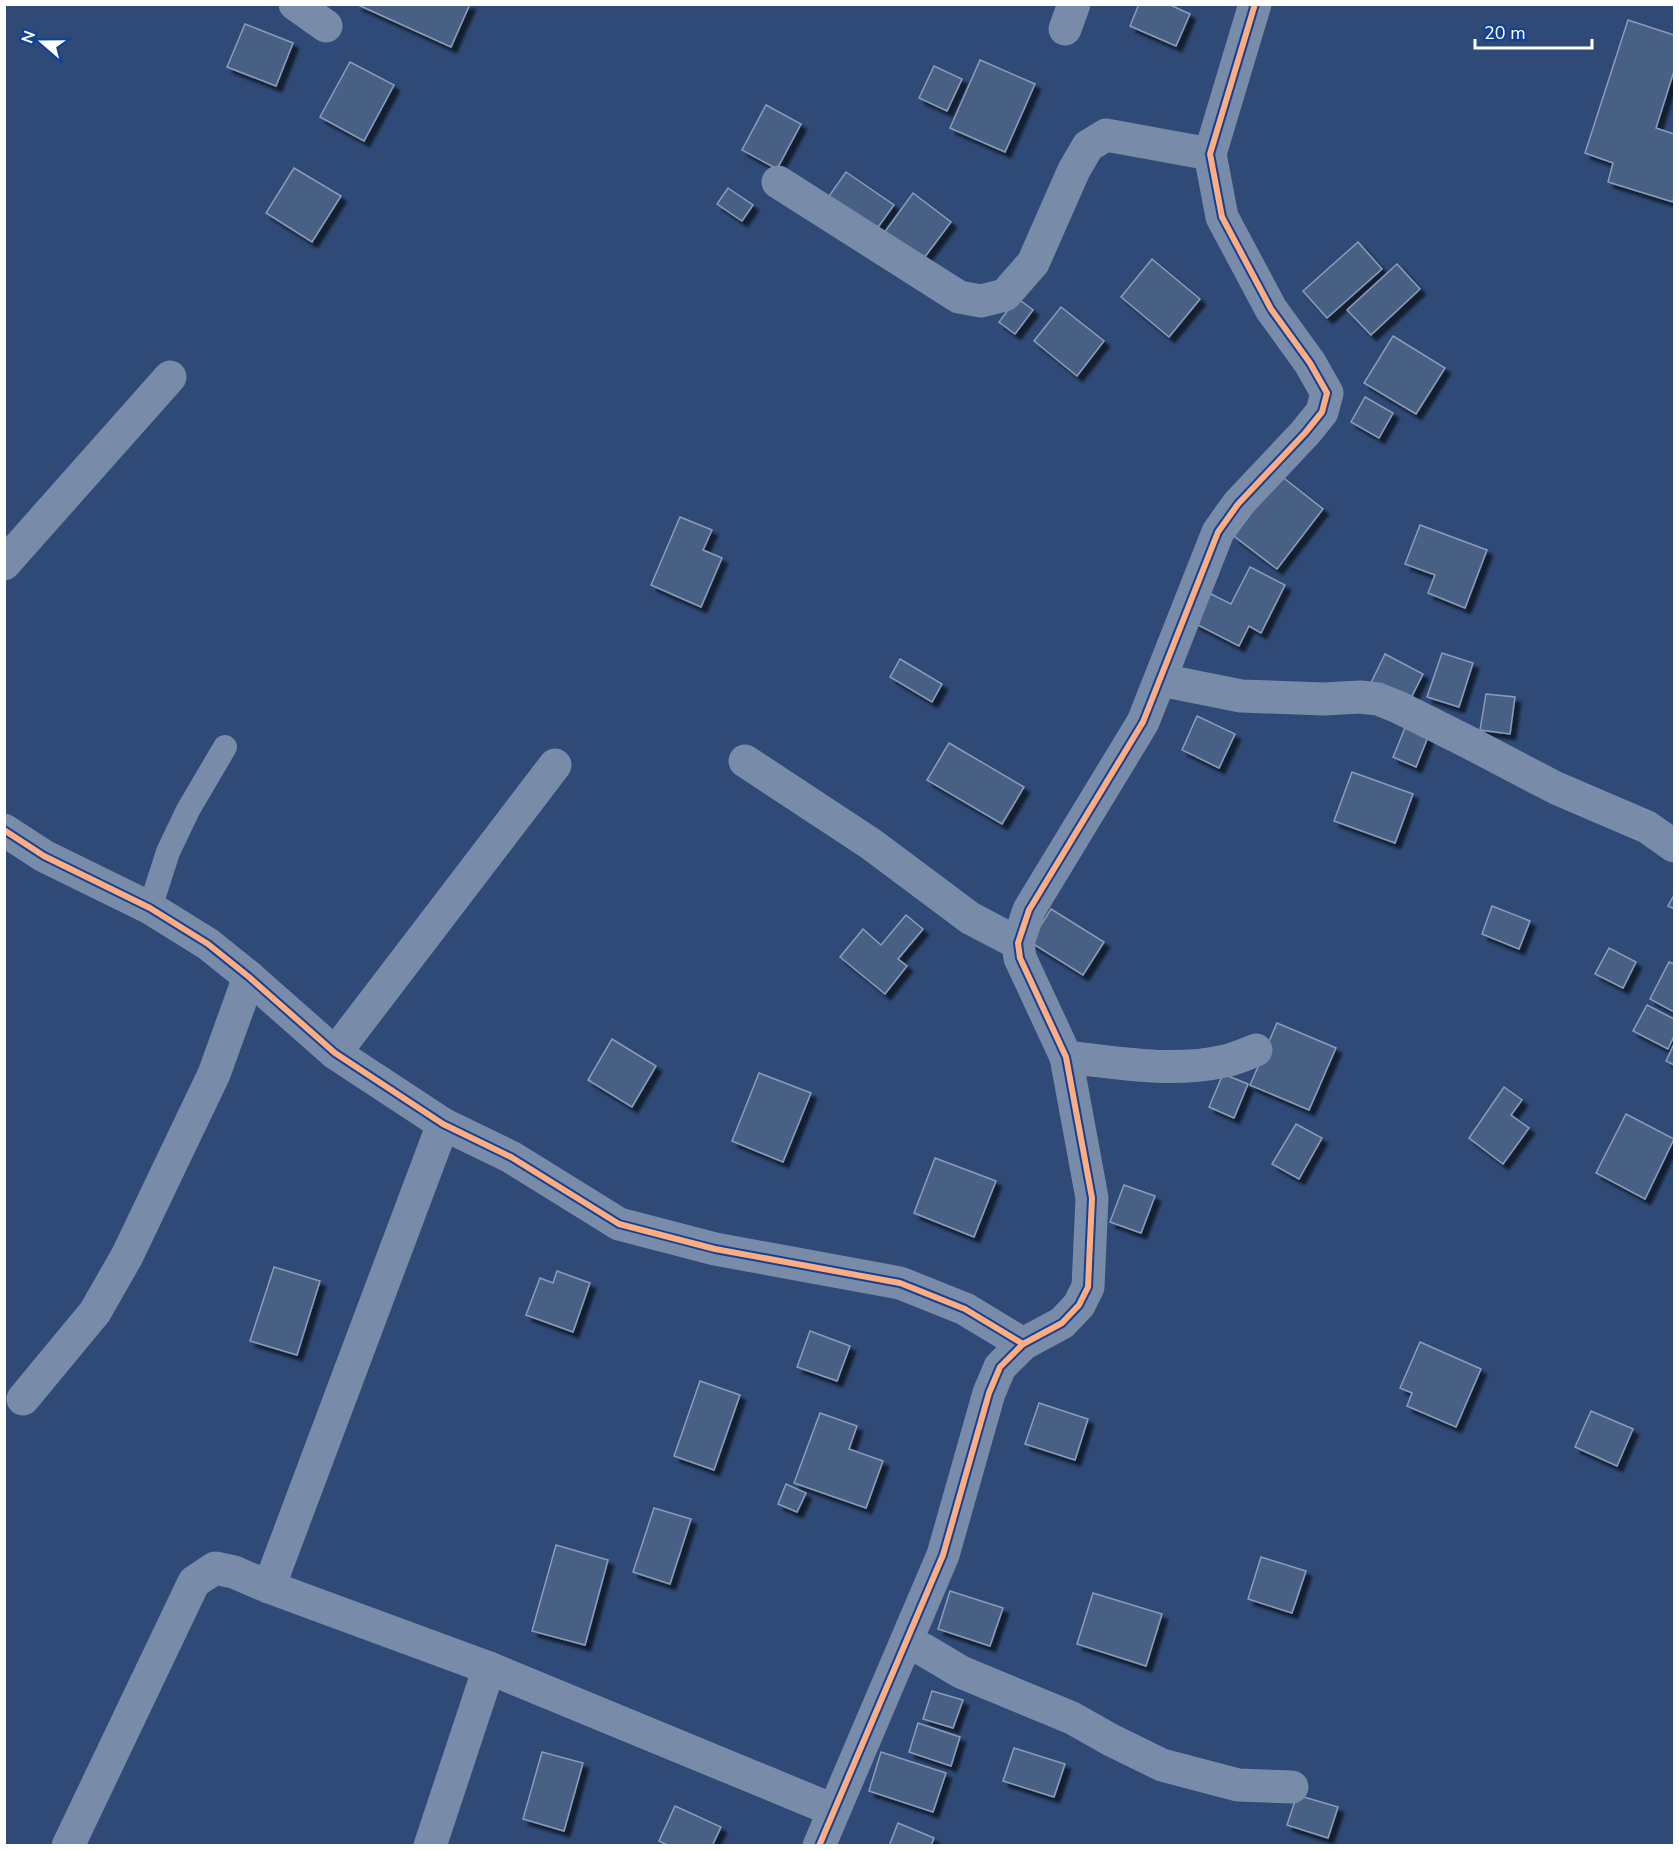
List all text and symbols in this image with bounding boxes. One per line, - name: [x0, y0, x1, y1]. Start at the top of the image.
- north arrow: [12, 12, 72, 72]
- scale bar: [1475, 12, 1592, 50]
- text: 20 m: [1484, 21, 1526, 45]
- text: N: [16, 28, 41, 47]

